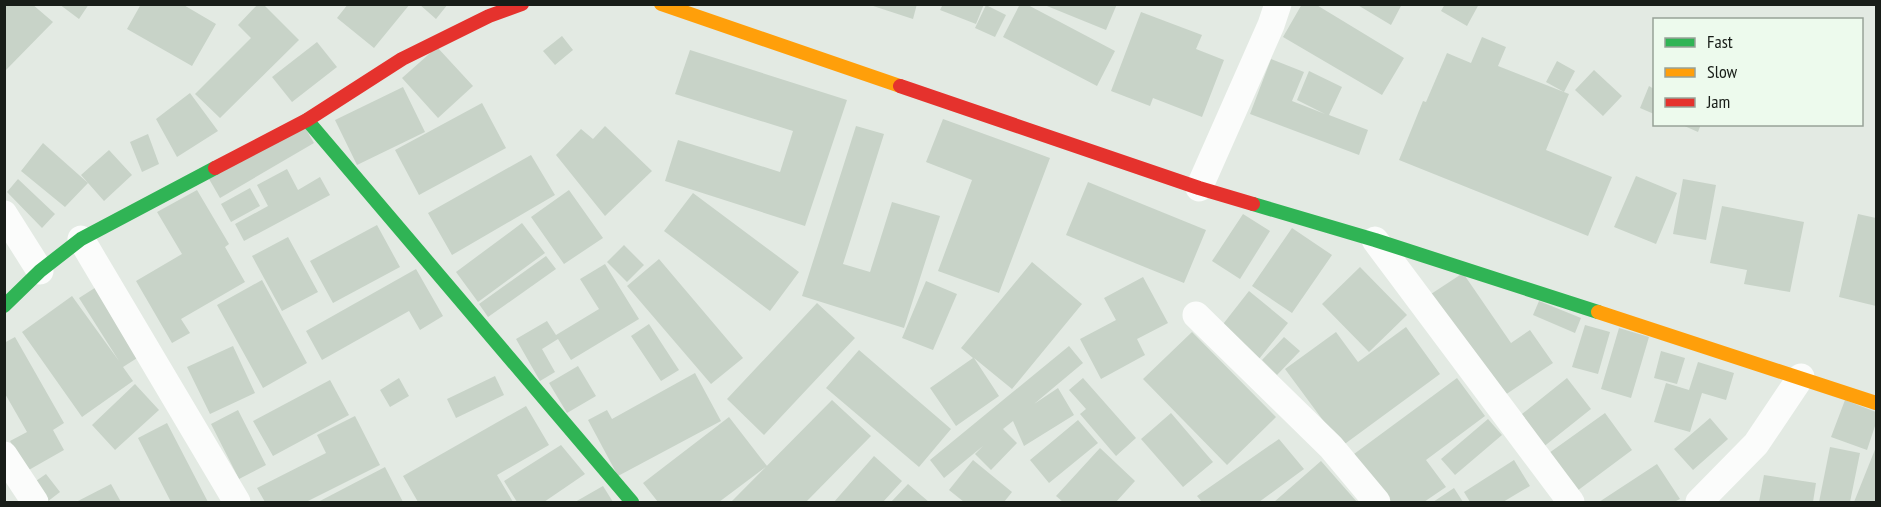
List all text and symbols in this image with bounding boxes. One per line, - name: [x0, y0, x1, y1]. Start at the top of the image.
- legend: [1653, 18, 1863, 126]
- text: Fast: [1707, 30, 1733, 53]
- text: Slow: [1707, 60, 1738, 83]
- text: Jam: [1706, 90, 1730, 113]

